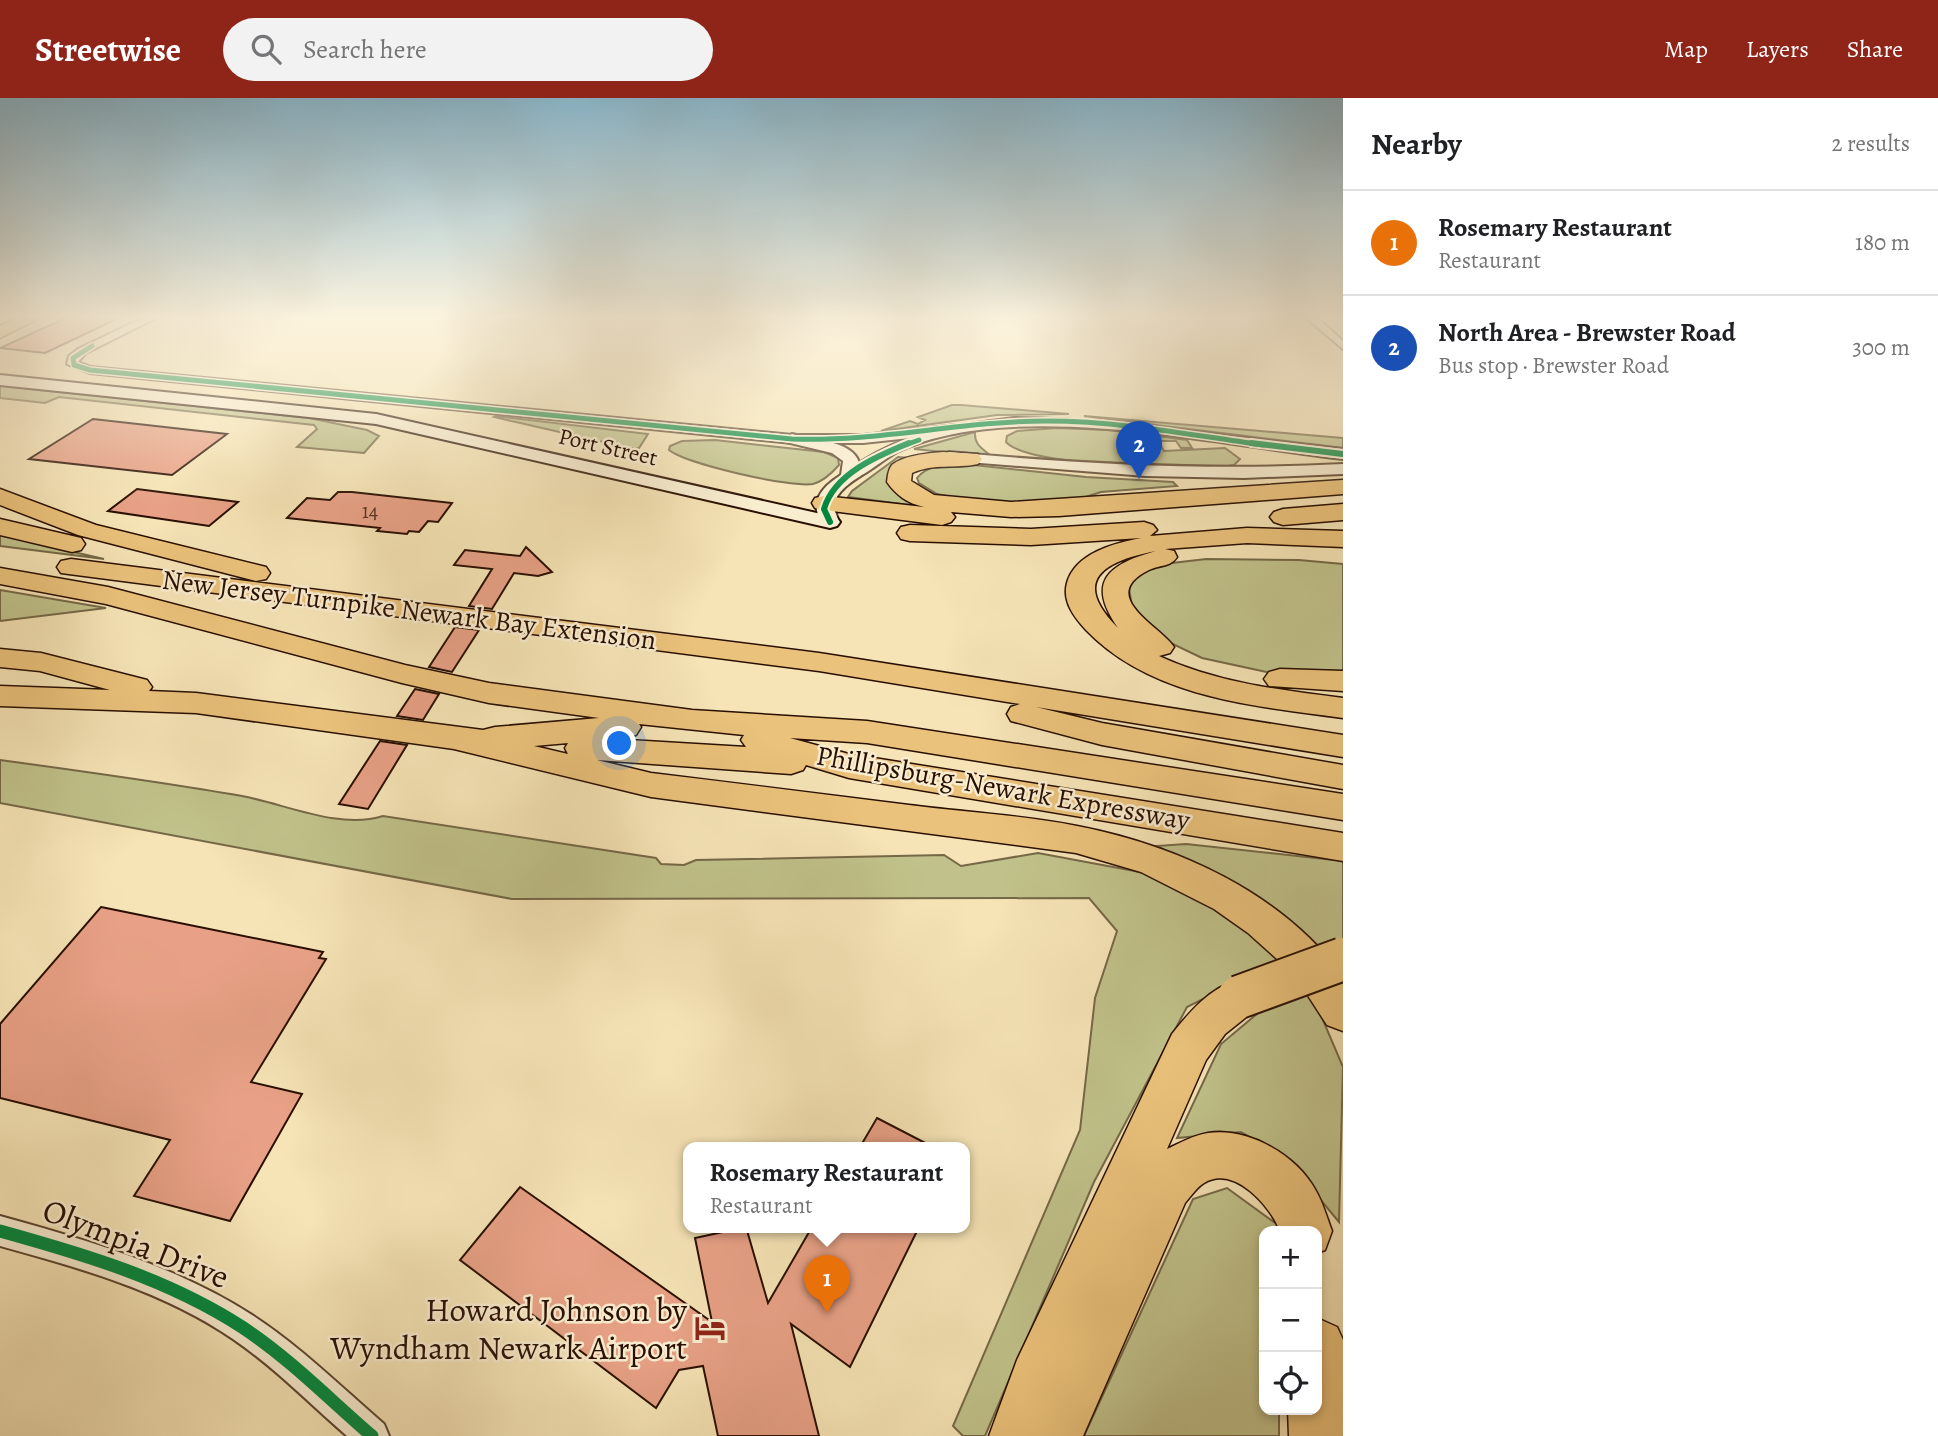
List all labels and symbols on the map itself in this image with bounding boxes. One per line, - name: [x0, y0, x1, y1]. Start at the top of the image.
- street label: Port Street: [555, 421, 661, 474]
- pin: 2: [1116, 421, 1162, 479]
- house number: 14: [362, 497, 378, 525]
- street label: New Jersey Turnpike Newark Bay Extension: [160, 561, 658, 659]
- your location: [602, 726, 636, 760]
- street label: Phillipsburg-Newark Expressway: [813, 736, 1193, 840]
- street label: Olympia Drive: [37, 1187, 235, 1299]
- pin: 1: [804, 1255, 850, 1313]
- place label: Howard Johnson by Wyndham Newark Airport: [329, 1287, 687, 1370]
- hotel icon: Howard Johnson by Wyndham Newark Airport: [693, 1311, 727, 1345]

